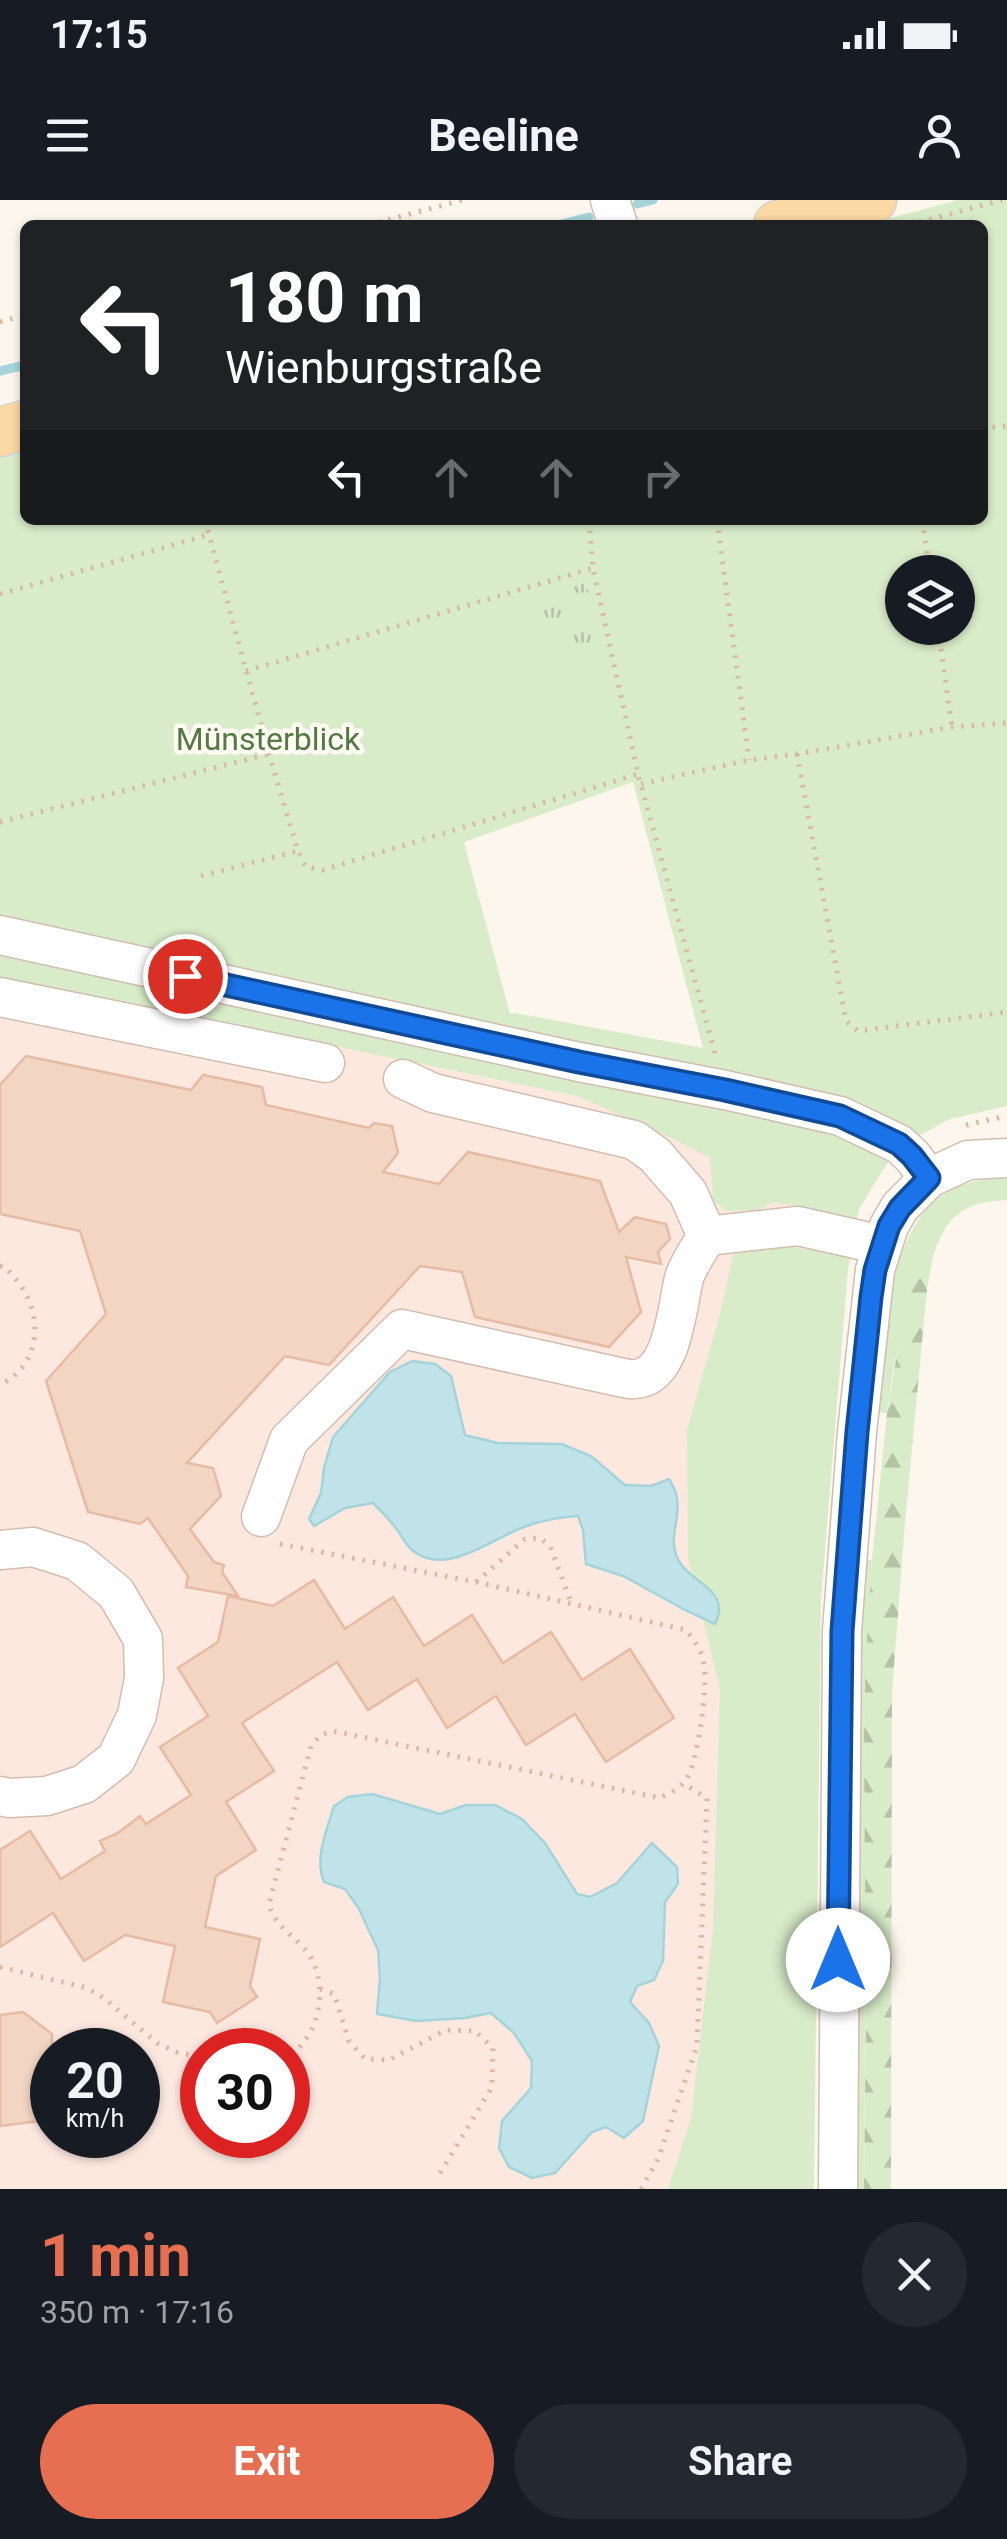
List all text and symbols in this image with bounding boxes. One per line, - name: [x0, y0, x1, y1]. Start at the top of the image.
- text: 17:15: [50, 13, 148, 57]
- icon: menu: [40, 108, 95, 163]
- icon: person: [912, 108, 967, 163]
- text: Beeline: [428, 109, 579, 162]
- text: 180 m: [225, 257, 424, 339]
- icon: left: [60, 260, 190, 390]
- text: Wienburgstraße: [225, 341, 542, 394]
- icon: left: [319, 450, 374, 505]
- icon: ahead: [424, 450, 479, 505]
- icon: ahead: [529, 450, 584, 505]
- icon: right: [634, 450, 689, 505]
- map controls: [885, 555, 975, 645]
- button: layers: [885, 555, 975, 645]
- park label: Münsterblick: [176, 720, 361, 758]
- pin: [143, 934, 228, 1019]
- icon: arrive: [158, 949, 213, 1004]
- position arrow: [786, 1908, 890, 2012]
- speed limit sign: 30: [180, 2028, 310, 2158]
- text: 20: [66, 2052, 124, 2110]
- text: km/h: [66, 2104, 124, 2133]
- text: 1 min: [40, 2220, 191, 2291]
- button: close: [862, 2222, 967, 2327]
- text: 350 m · 17:16: [40, 2293, 234, 2331]
- button: Exit: [40, 2404, 494, 2519]
- button: Share: [514, 2404, 967, 2519]

